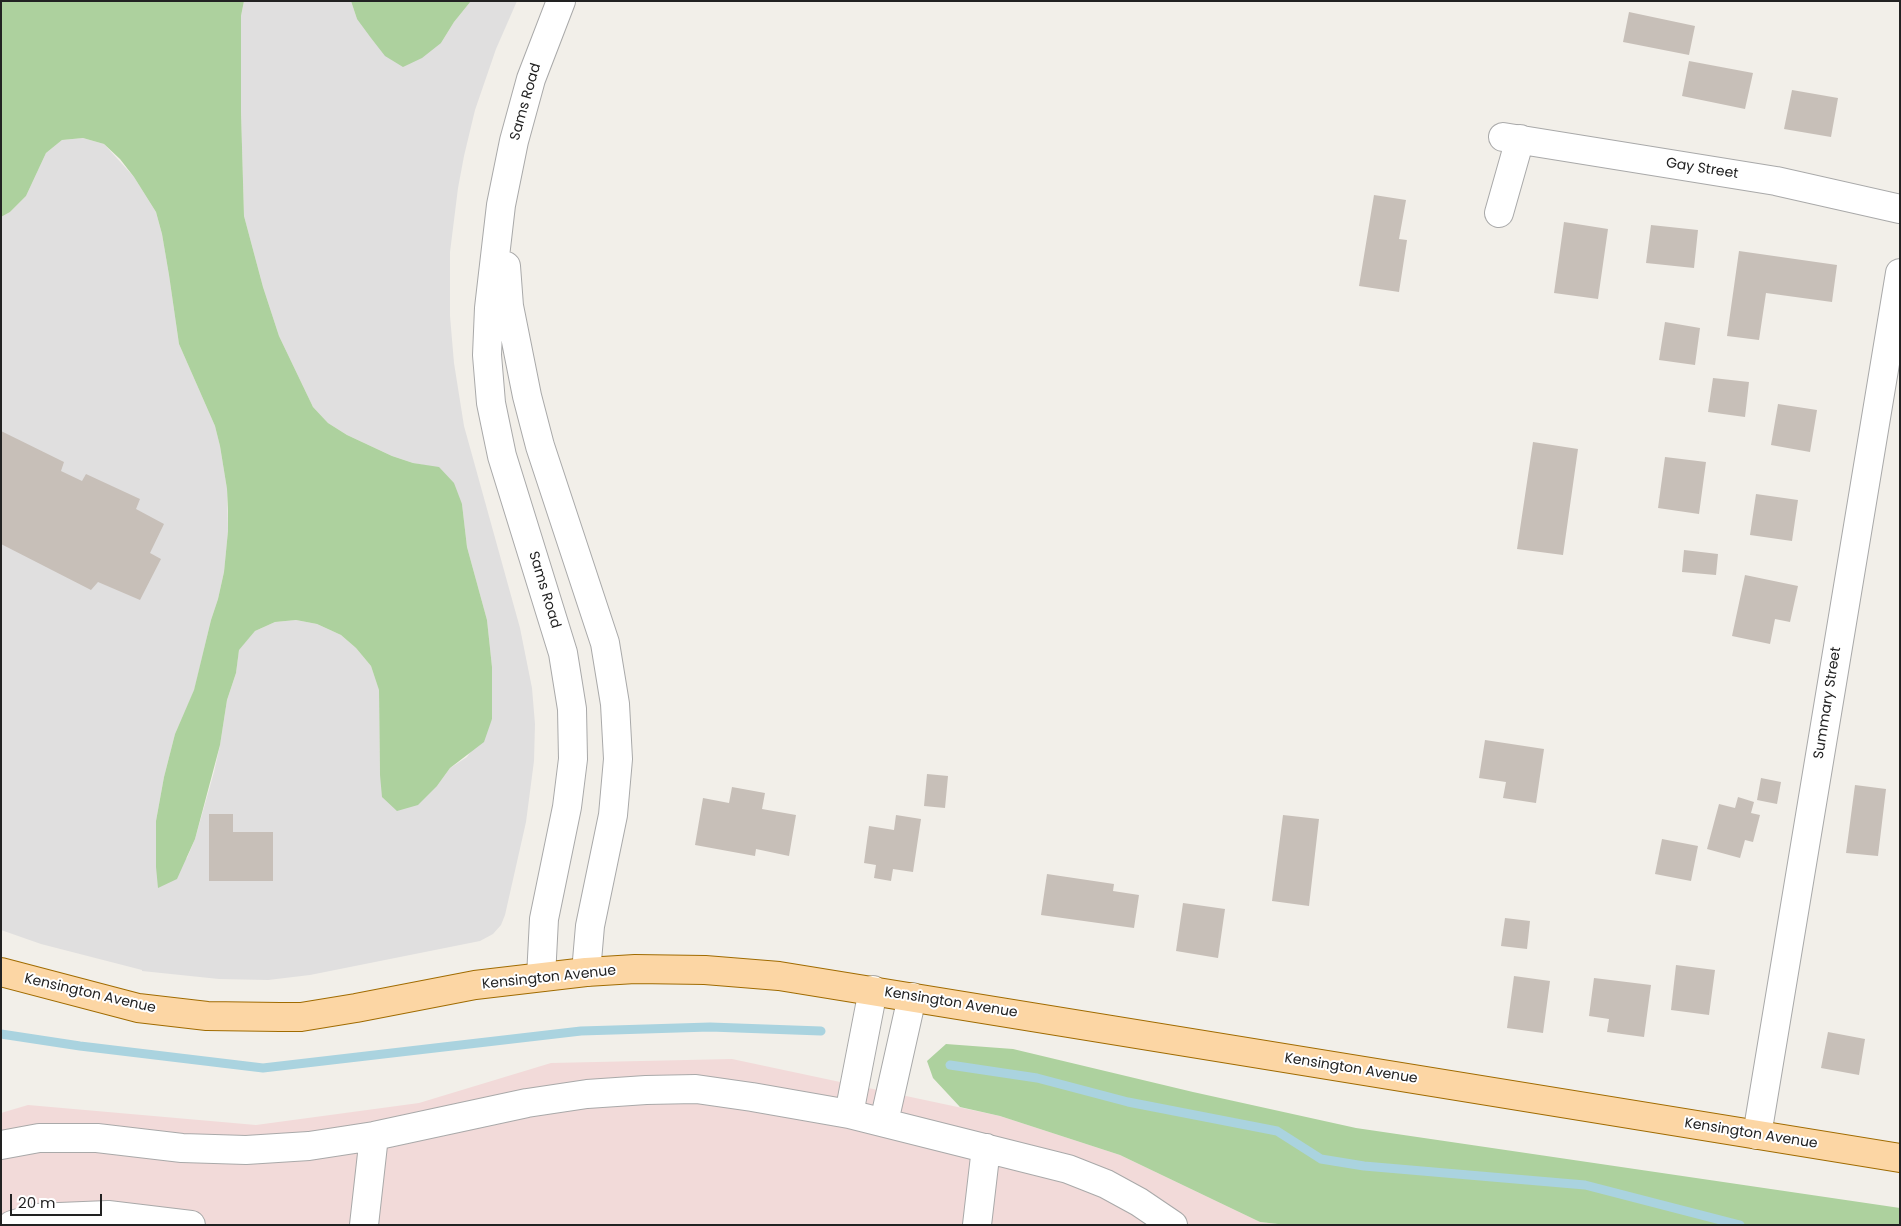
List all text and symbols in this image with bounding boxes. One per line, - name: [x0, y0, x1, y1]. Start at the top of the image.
- street label: Sams Road: [507, 61, 545, 143]
- street label: Gay Street: [1665, 155, 1739, 183]
- street label: Sams Road: [524, 550, 564, 630]
- street label: Summary Street: [1811, 646, 1845, 760]
- street label: Kensington Avenue: [481, 963, 617, 993]
- street label: Kensington Avenue: [23, 971, 157, 1017]
- street label: Kensington Avenue: [883, 984, 1019, 1022]
- street label: Kensington Avenue: [1283, 1050, 1419, 1088]
- street label: Kensington Avenue: [1683, 1115, 1819, 1153]
- scale bar: [12, 1184, 105, 1216]
- text: 20 m: [18, 1192, 56, 1213]

